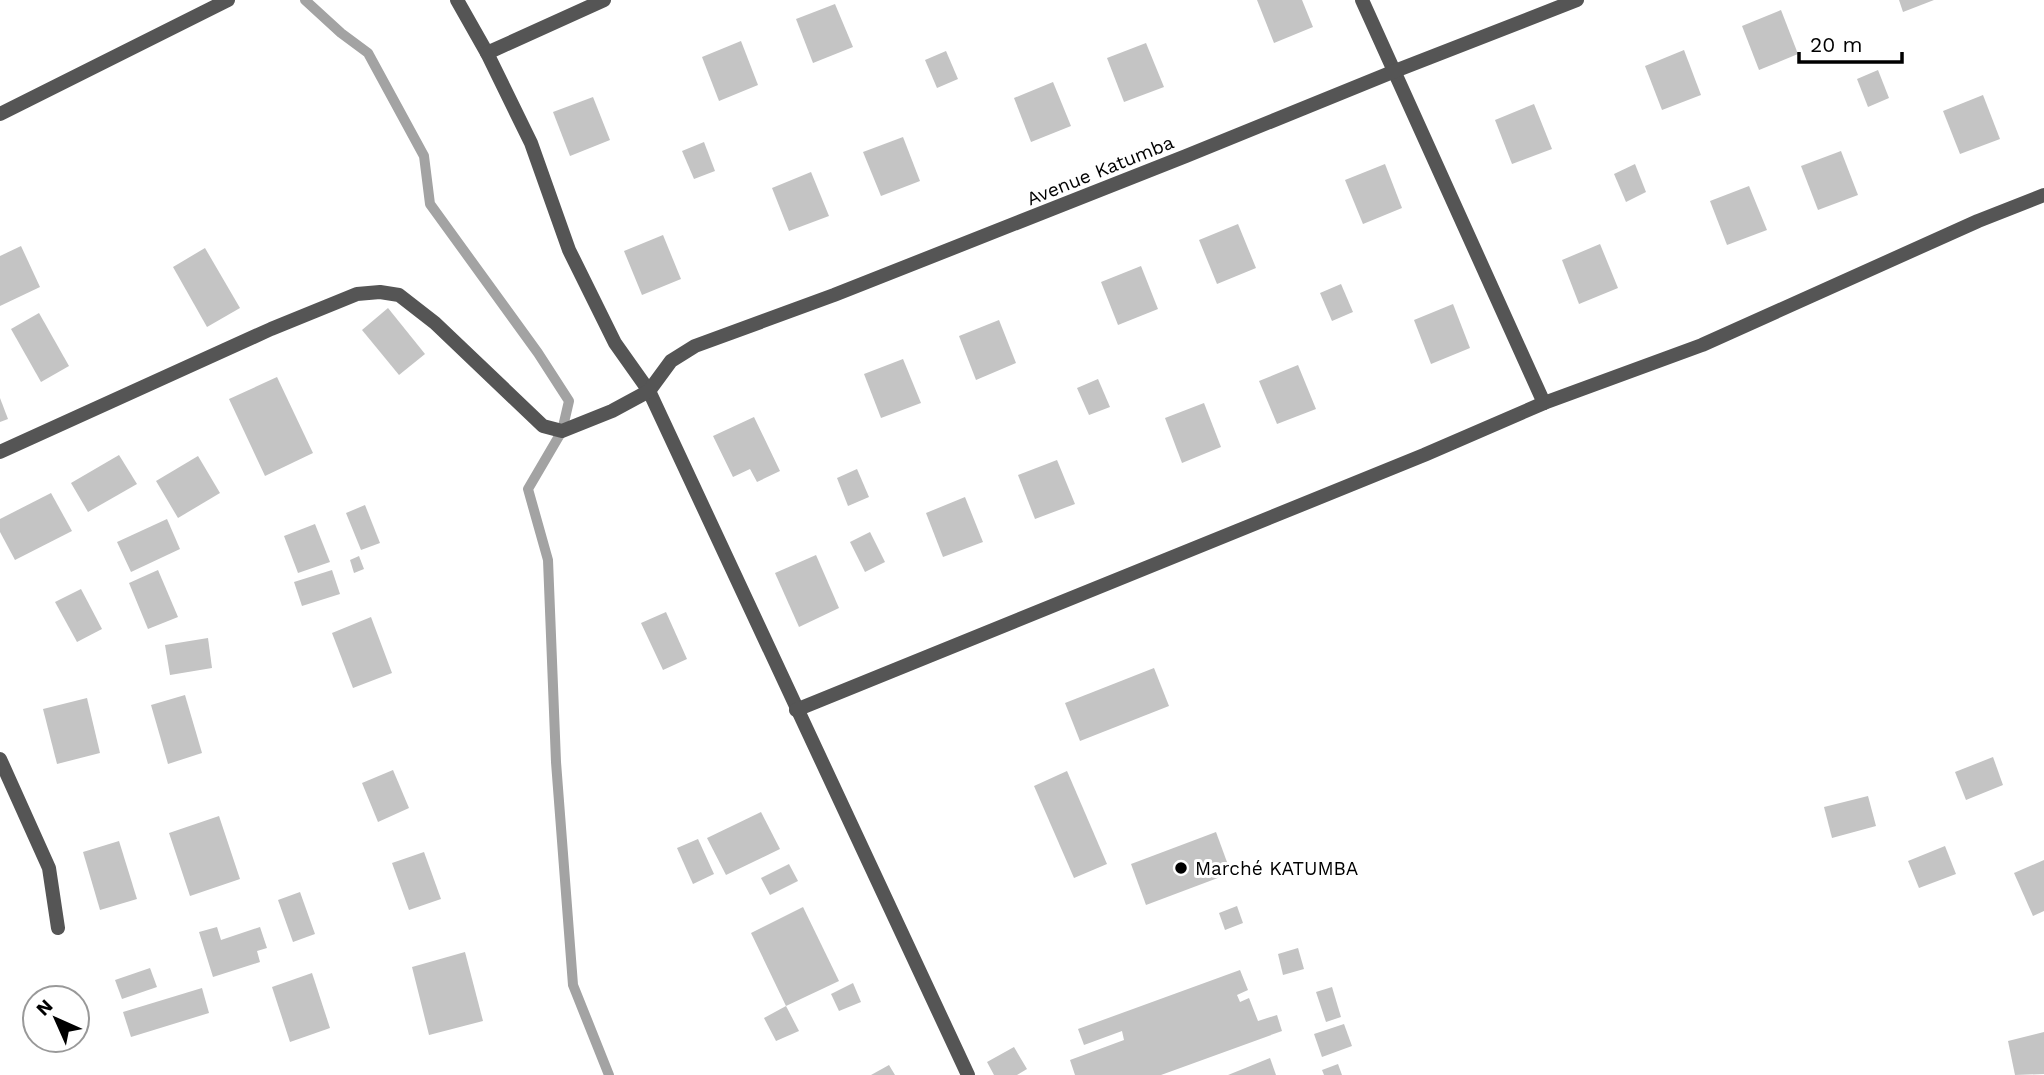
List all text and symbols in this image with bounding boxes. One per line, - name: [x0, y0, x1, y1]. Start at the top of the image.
- scale bar: [1799, 21, 1902, 65]
- text: 20 m: [1810, 32, 1862, 57]
- street label: Avenue Katumba: [1023, 130, 1177, 210]
- place label: Marché KATUMBA: [1195, 857, 1359, 880]
- marker: Marché KATUMBA: [1173, 860, 1189, 876]
- north arrow: [21, 984, 91, 1054]
- text: N: [31, 994, 57, 1020]

